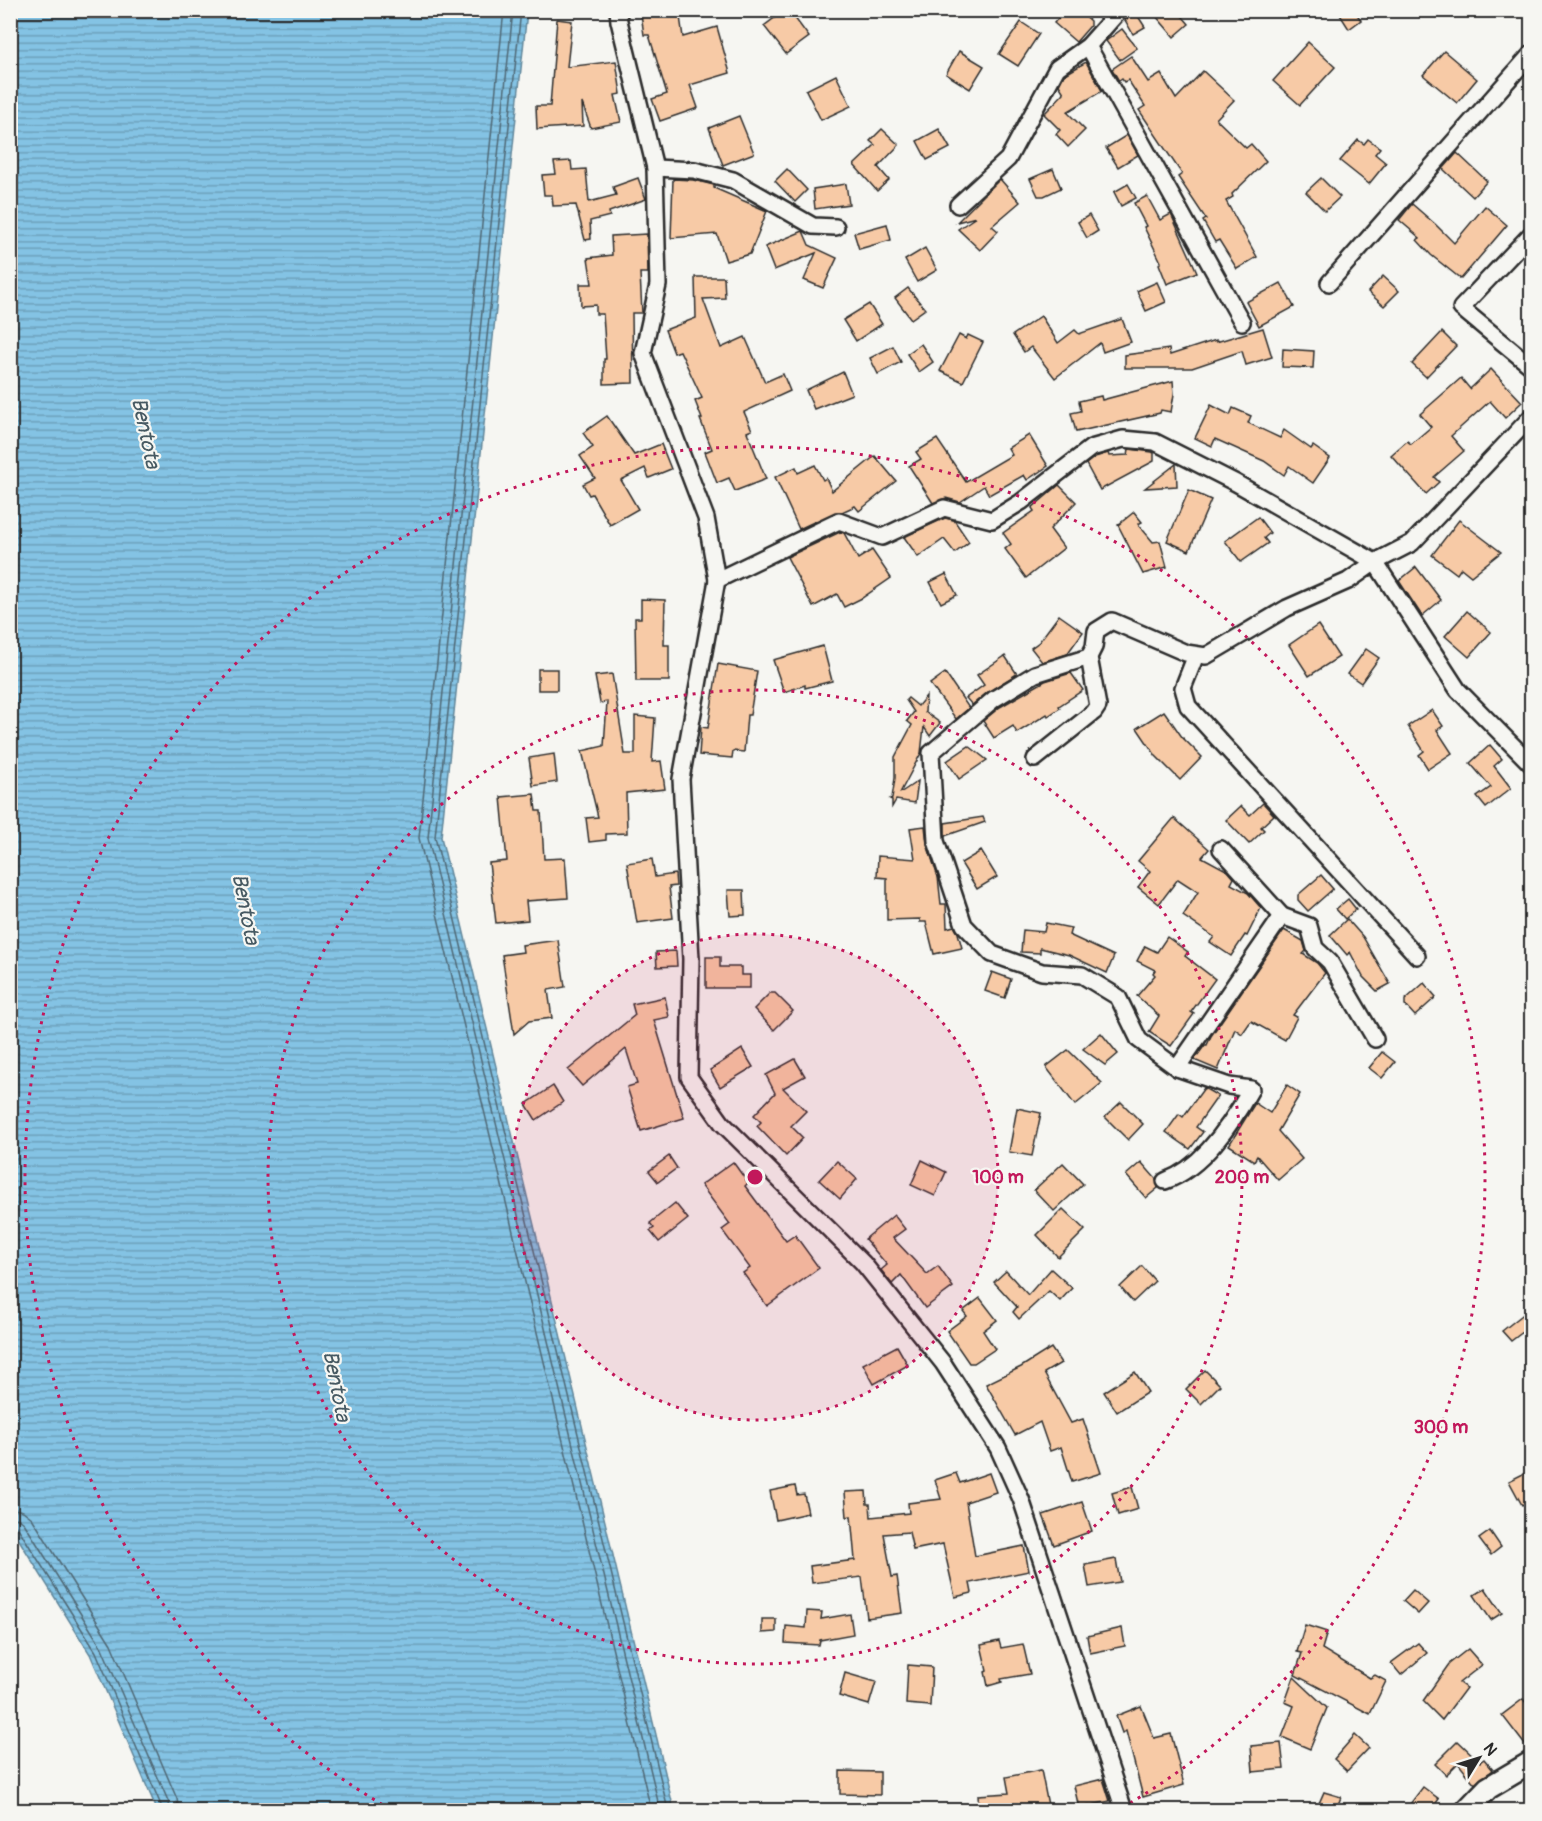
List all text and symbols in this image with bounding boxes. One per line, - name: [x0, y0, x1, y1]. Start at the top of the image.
- water label: Bentota: [125, 395, 166, 472]
- water label: Bentota: [225, 871, 266, 948]
- text: 100 m: [972, 1166, 1024, 1189]
- text: 200 m: [1215, 1166, 1269, 1189]
- centre of rings: [745, 1167, 765, 1187]
- water label: Bentota: [316, 1348, 357, 1425]
- text: 300 m: [1414, 1416, 1468, 1439]
- north arrow: [1449, 1728, 1509, 1788]
- text: N: [1479, 1739, 1501, 1760]

